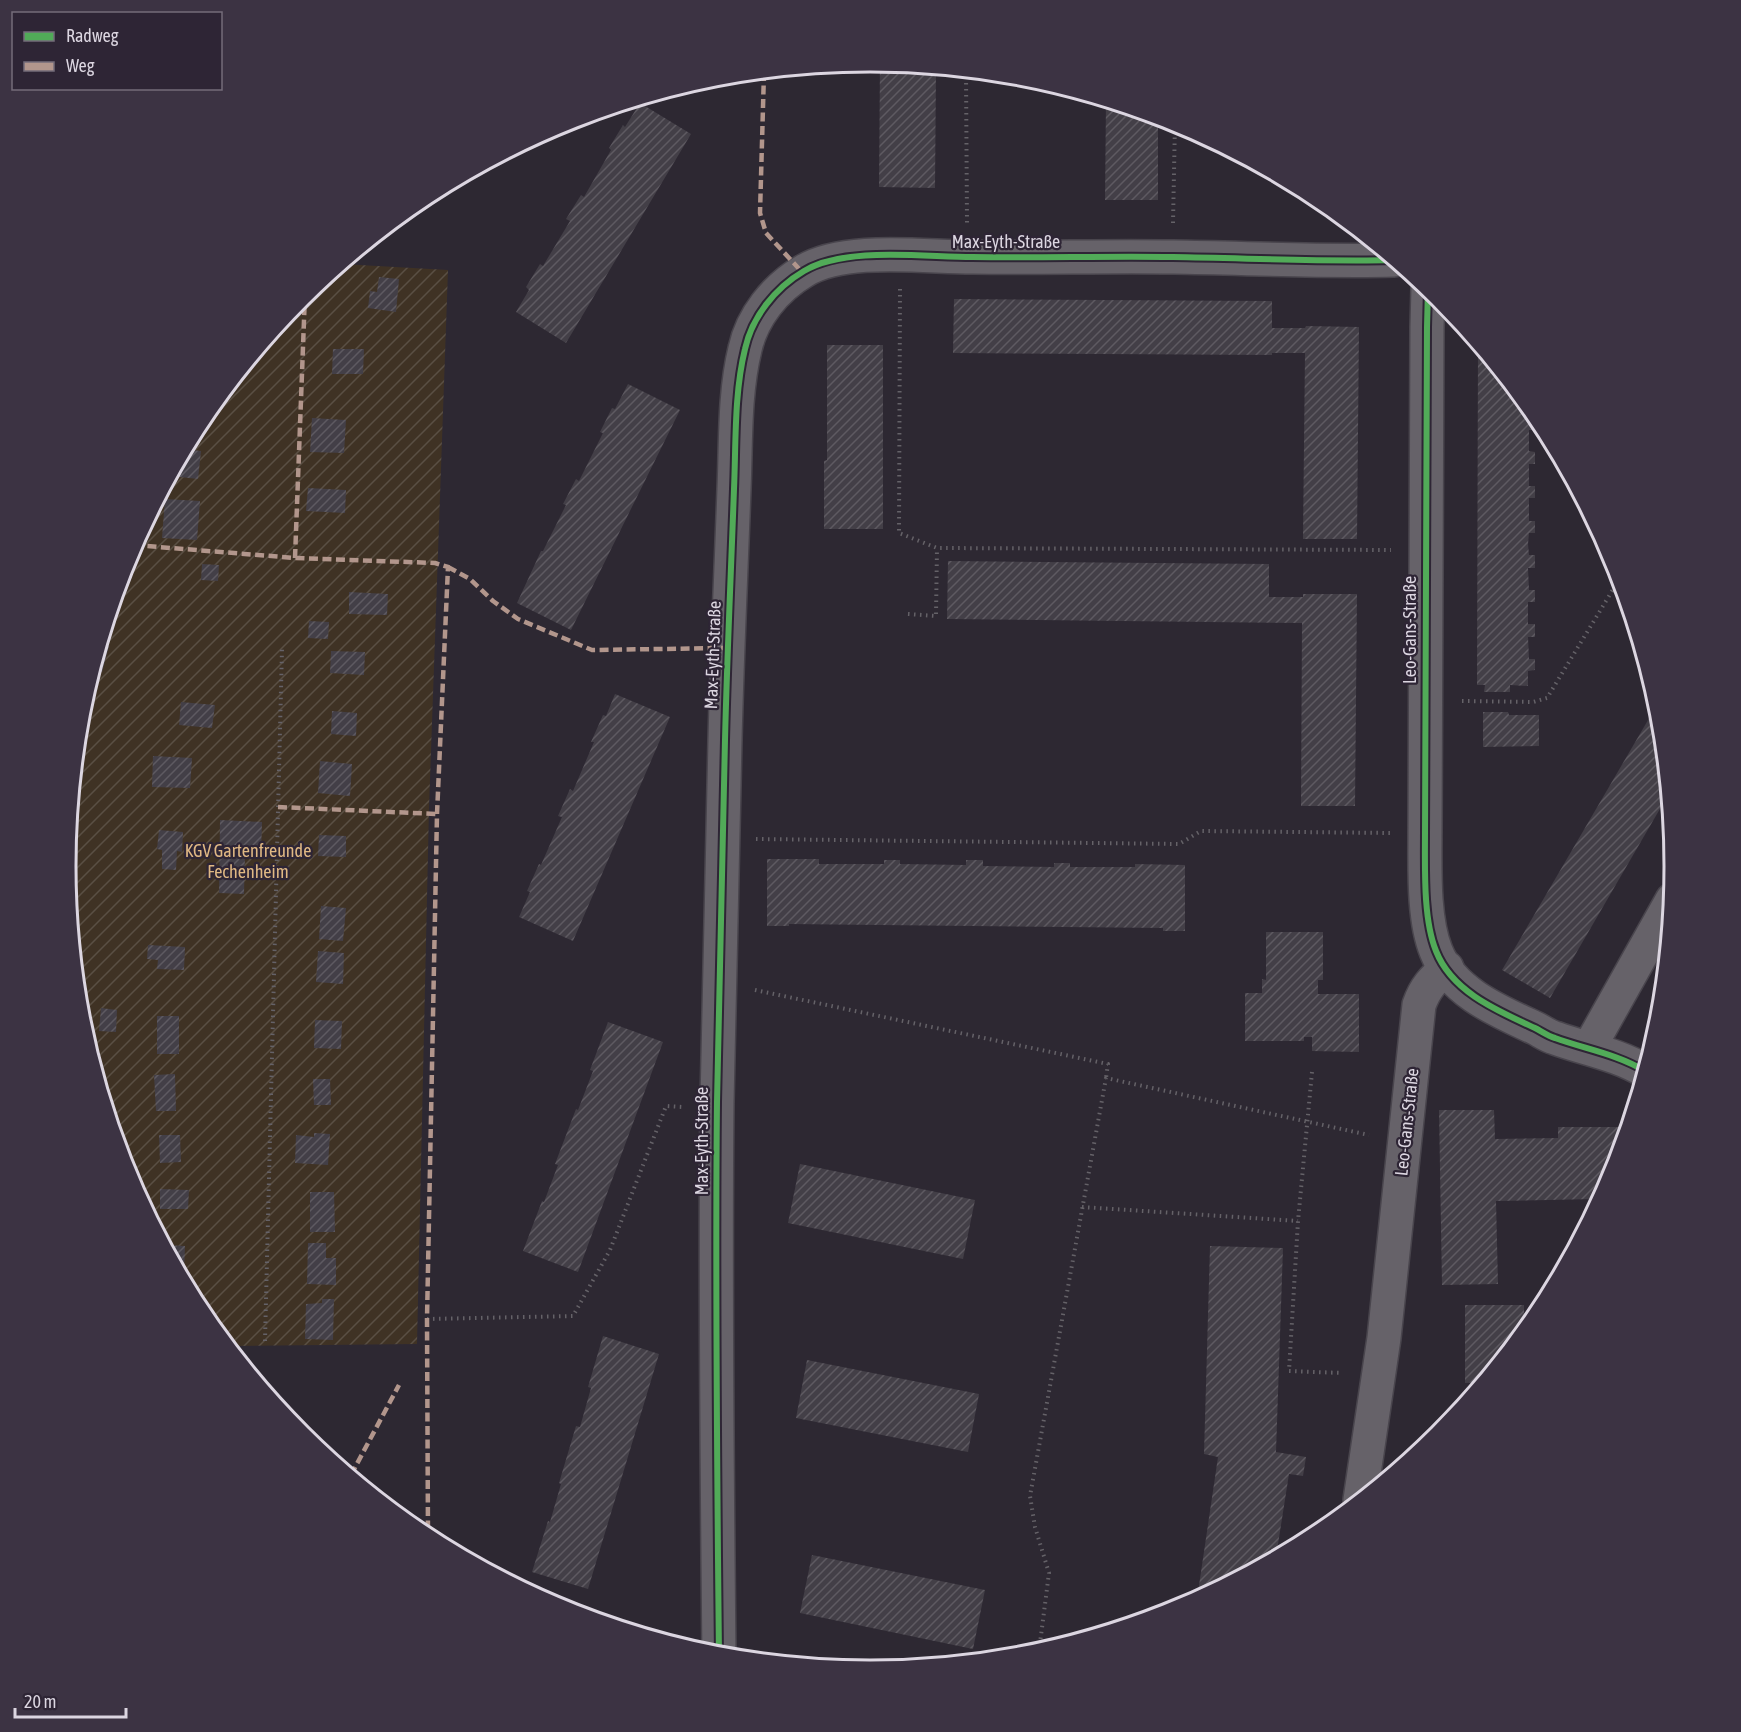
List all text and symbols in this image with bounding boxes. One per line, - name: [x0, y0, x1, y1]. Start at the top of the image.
- legend: [12, 12, 222, 90]
- text: Radweg: [66, 25, 119, 46]
- text: Weg: [66, 55, 95, 76]
- street label: Max-Eyth-Straße: [952, 231, 1060, 252]
- street label: Leo-Gans-Straße: [1399, 576, 1420, 684]
- street label: Max-Eyth-Straße: [700, 600, 725, 710]
- park label: KGV Gartenfreunde Fechenheim: [185, 840, 311, 882]
- street label: Leo-Gans-Straße: [1390, 1067, 1423, 1177]
- street label: Max-Eyth-Straße: [691, 1087, 712, 1195]
- scale bar: [15, 1681, 126, 1719]
- text: 20 m: [24, 1691, 56, 1712]

